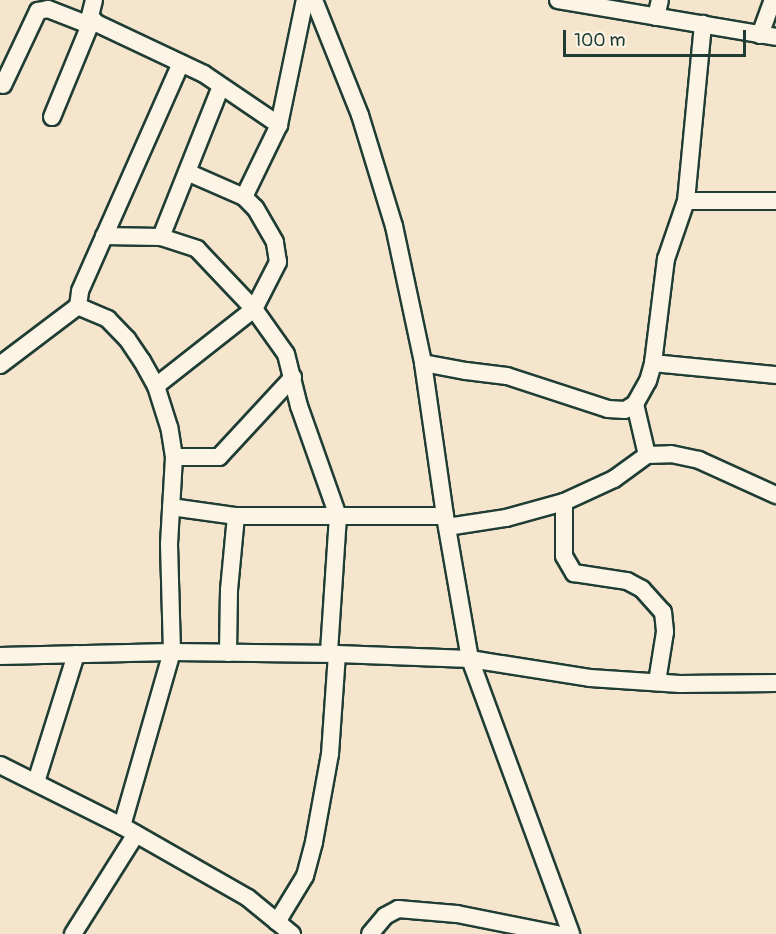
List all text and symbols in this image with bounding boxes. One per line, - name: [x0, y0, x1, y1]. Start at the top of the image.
- scale bar: [566, 18, 749, 56]
- text: 100 m: [574, 29, 626, 52]

